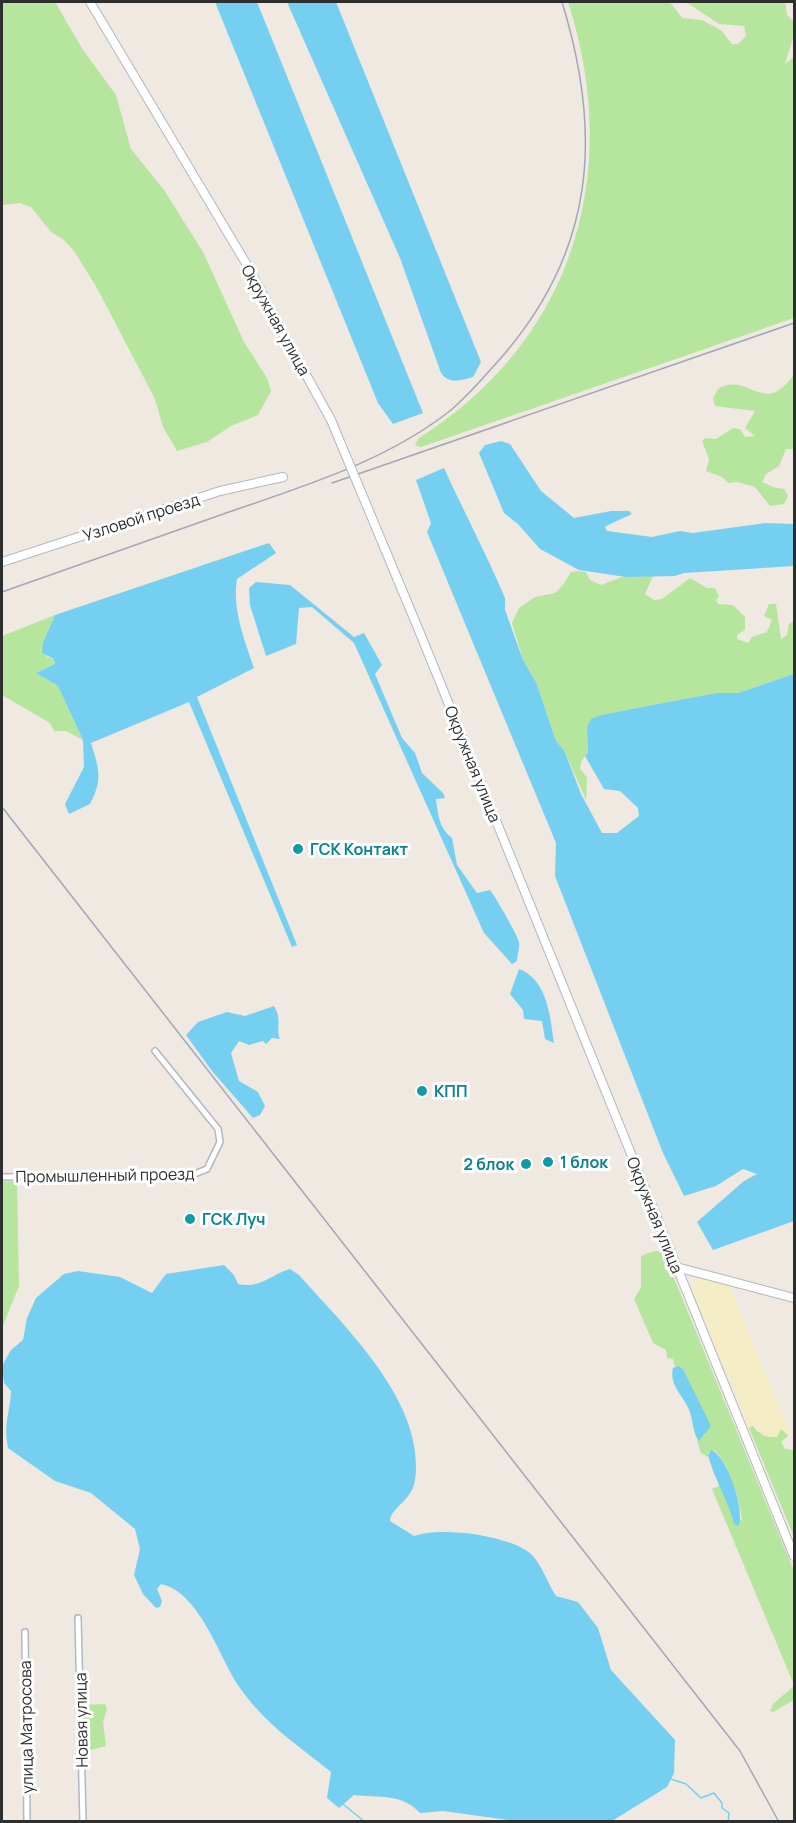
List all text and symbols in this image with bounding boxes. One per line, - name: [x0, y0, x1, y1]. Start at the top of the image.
- street label: Окружная улица: [236, 260, 316, 380]
- street label: Узловой проезд: [80, 488, 203, 546]
- street label: Окружная улица: [440, 702, 506, 826]
- place label: ГСК Контакт: [310, 838, 408, 860]
- marker: ГСК Контакт: [291, 842, 305, 856]
- place label: КПП: [434, 1080, 468, 1102]
- marker: КПП: [415, 1084, 429, 1098]
- place label: 1 блок: [560, 1151, 608, 1173]
- place label: 2 блок: [464, 1153, 514, 1175]
- street label: Окружная улица: [622, 1153, 688, 1277]
- marker: 1 блок: [541, 1155, 555, 1169]
- marker: 2 блок: [519, 1157, 533, 1171]
- street label: Промышленный проезд: [15, 1162, 195, 1188]
- place label: ГСК Луч: [202, 1208, 266, 1230]
- marker: ГСК Луч: [183, 1212, 197, 1226]
- street label: улица Матросова: [14, 1660, 38, 1794]
- street label: Новая улица: [69, 1672, 93, 1768]

